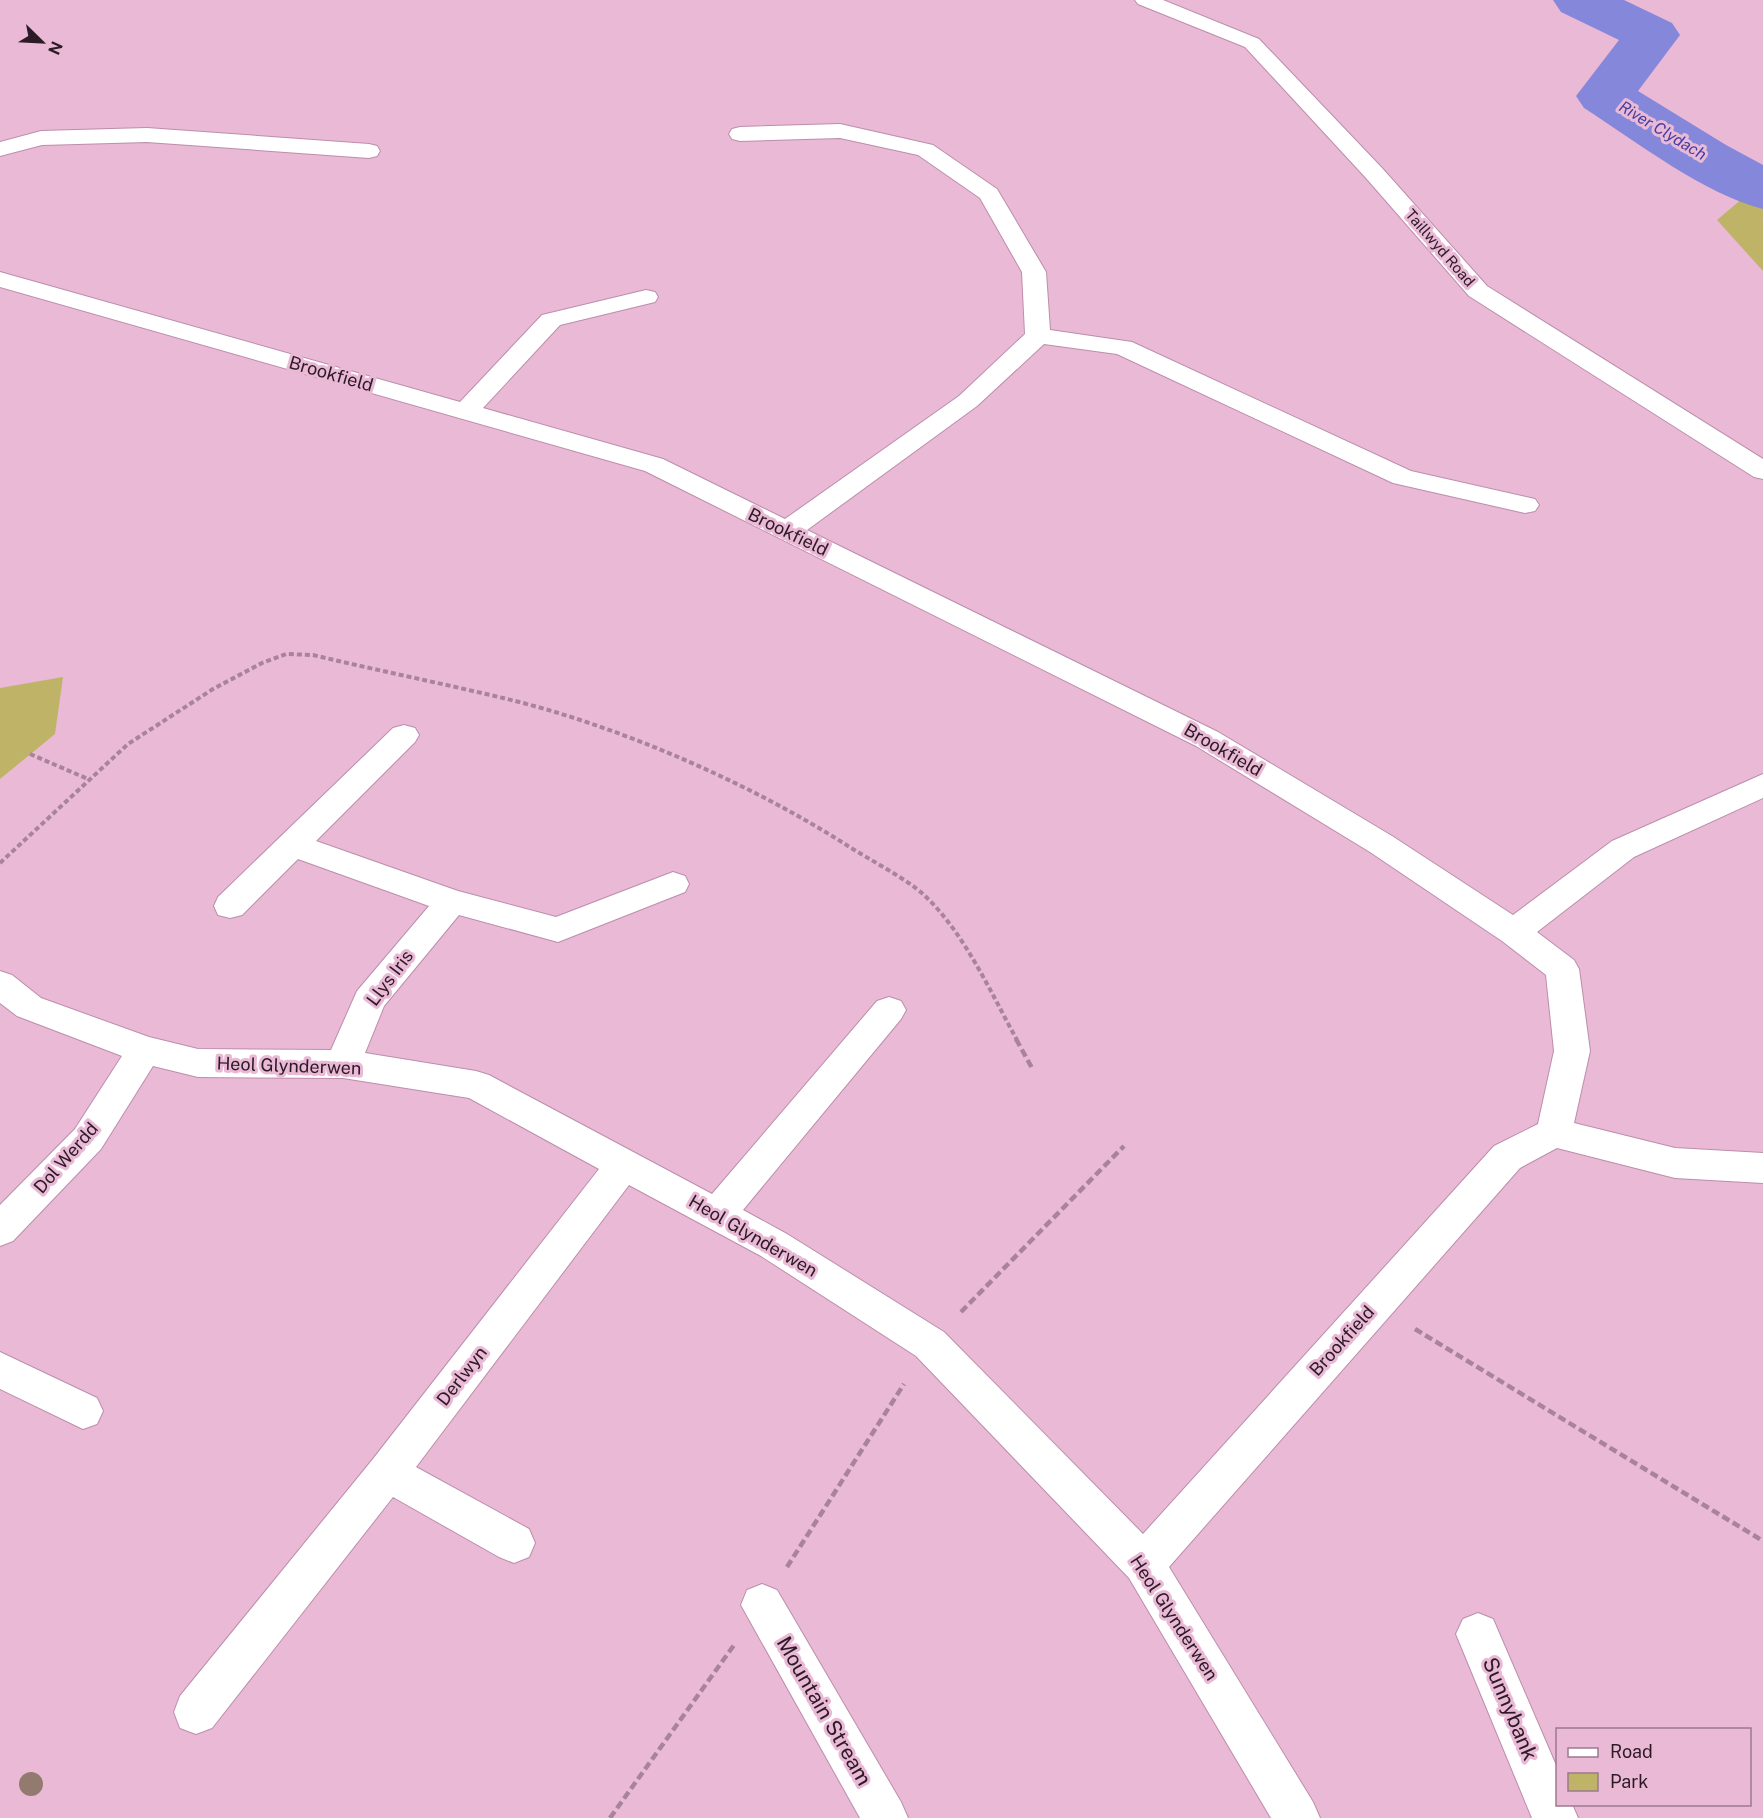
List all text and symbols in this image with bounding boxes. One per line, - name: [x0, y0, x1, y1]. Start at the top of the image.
- north arrow: [12, 12, 72, 72]
- text: N: [44, 38, 66, 57]
- water label: River Clydach: [1616, 97, 1710, 164]
- street label: Taillwyd Road: [1402, 206, 1478, 290]
- street label: Brookfield: [287, 351, 376, 396]
- street label: Brookfield: [745, 503, 832, 560]
- street label: Brookfield: [1180, 719, 1266, 780]
- street label: Llys Iris: [362, 946, 417, 1010]
- street label: Heol Glynderwen: [216, 1052, 362, 1079]
- street label: Dol Werdd: [29, 1118, 102, 1197]
- street label: Heol Glynderwen: [685, 1190, 821, 1281]
- street label: Brookfield: [1305, 1301, 1378, 1380]
- street label: Derlwyn: [432, 1342, 491, 1409]
- street label: Heol Glynderwen: [1126, 1551, 1223, 1684]
- street label: Mountain Stream: [772, 1632, 877, 1790]
- street label: Sunnybank: [1478, 1654, 1543, 1764]
- legend: [1556, 1728, 1751, 1806]
- text: Road: [1610, 1741, 1653, 1762]
- text: Park: [1610, 1771, 1648, 1792]

